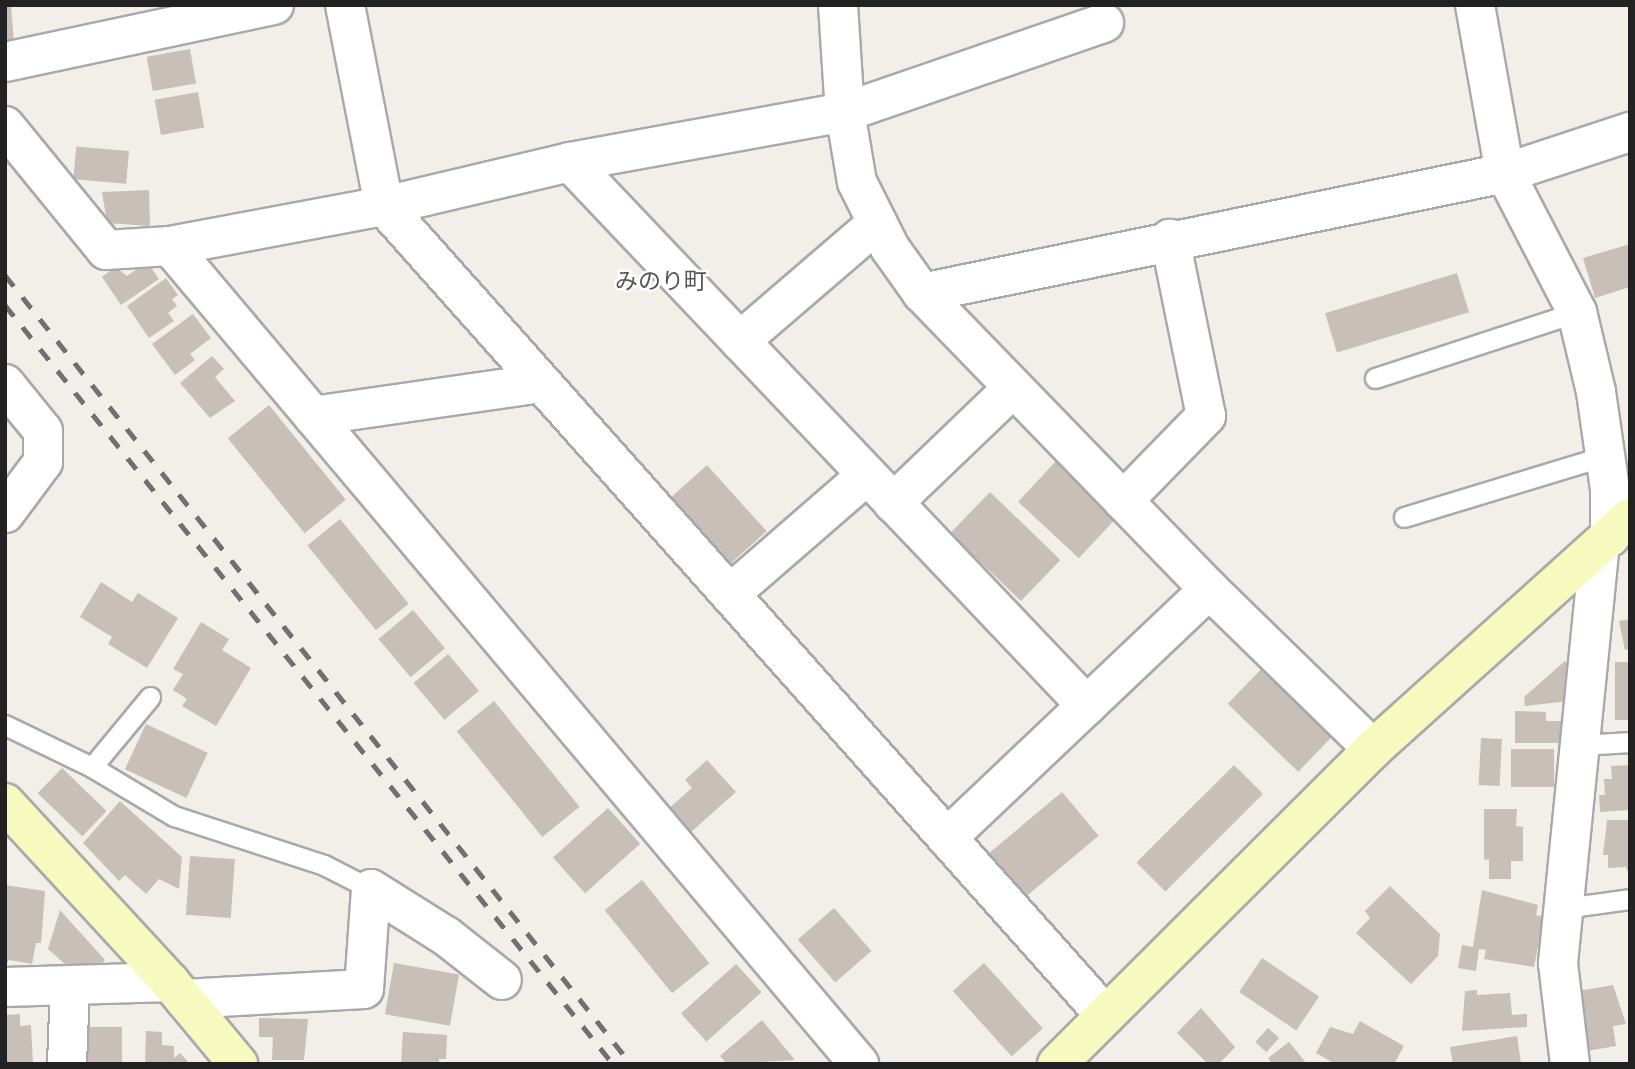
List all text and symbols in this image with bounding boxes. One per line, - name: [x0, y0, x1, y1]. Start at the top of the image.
- district label: みのり町: [615, 267, 707, 295]

